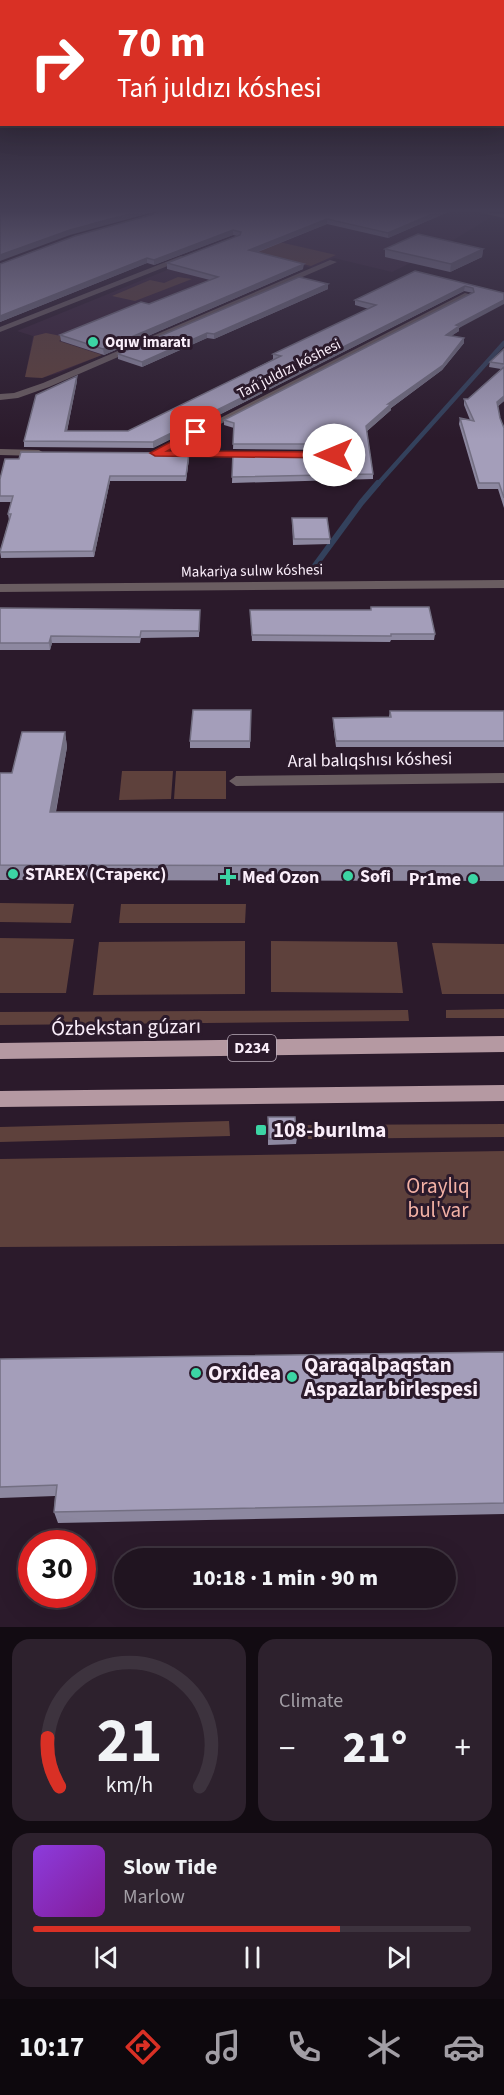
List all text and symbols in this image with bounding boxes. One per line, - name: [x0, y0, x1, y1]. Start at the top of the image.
- text: 70 m: [117, 13, 206, 73]
- icon: right: [18, 24, 96, 102]
- text: Tań juldızı kóshesi: [117, 69, 322, 108]
- place label: Oqıw imaratı: [105, 332, 191, 353]
- street label: Tań juldızı kóshesi: [234, 334, 344, 404]
- marker: Oqıw imaratı: [86, 335, 100, 349]
- pin: [170, 406, 221, 457]
- icon: arrive: [179, 415, 212, 448]
- position arrow: [302, 423, 366, 487]
- street label: Makariya sulıw kóshesi: [181, 559, 323, 583]
- street label: Aral balıqshısı kóshesi: [288, 746, 452, 774]
- place label: STAREX (Старекс): [25, 862, 167, 887]
- place label: Sofi: [360, 864, 391, 889]
- place label: Med Ozon: [242, 865, 319, 890]
- marker: STAREX (Старекс): [6, 867, 20, 881]
- place label: Pr1me: [409, 867, 461, 892]
- marker: Med Ozon: [219, 868, 237, 886]
- marker: Sofi: [341, 869, 355, 883]
- marker: Pr1me: [466, 872, 480, 886]
- street label: Ózbekstan gúzarı: [51, 1011, 201, 1043]
- road number: D234: [228, 1035, 276, 1061]
- place label: 108-burılma: [273, 1115, 386, 1145]
- marker: 108-burılma: [254, 1123, 268, 1137]
- park label: Oraylıq bul'var: [406, 1171, 470, 1225]
- place label: Qaraqalpaqstan Aspazlar birlespesi: [303, 1350, 478, 1404]
- place label: Orxidea: [208, 1358, 281, 1388]
- marker: Orxidea: [189, 1366, 203, 1380]
- marker: Qaraqalpaqstan Aspazlar birlespesi: [285, 1370, 299, 1384]
- speed limit sign: 30: [18, 1530, 96, 1608]
- text: 10:18 · 1 min · 90 m: [192, 1562, 378, 1594]
- text: Climate: [279, 1687, 343, 1715]
- text: 21: [96, 1697, 162, 1786]
- text: 21°: [343, 1716, 407, 1780]
- text: −: [279, 1725, 295, 1772]
- text: +: [455, 1725, 471, 1772]
- text: km/h: [105, 1770, 153, 1801]
- text: Slow Tide: [123, 1851, 217, 1883]
- text: Marlow: [123, 1883, 185, 1911]
- icon: previous: [90, 1941, 123, 1974]
- icon: pause: [236, 1941, 269, 1974]
- icon: next: [382, 1941, 415, 1974]
- icon: directions: [122, 2026, 164, 2068]
- icon: music: [202, 2026, 244, 2068]
- icon: phone: [283, 2026, 325, 2068]
- icon: climate: [363, 2026, 405, 2068]
- icon: car: [443, 2026, 485, 2068]
- text: 10:17: [19, 2028, 84, 2067]

